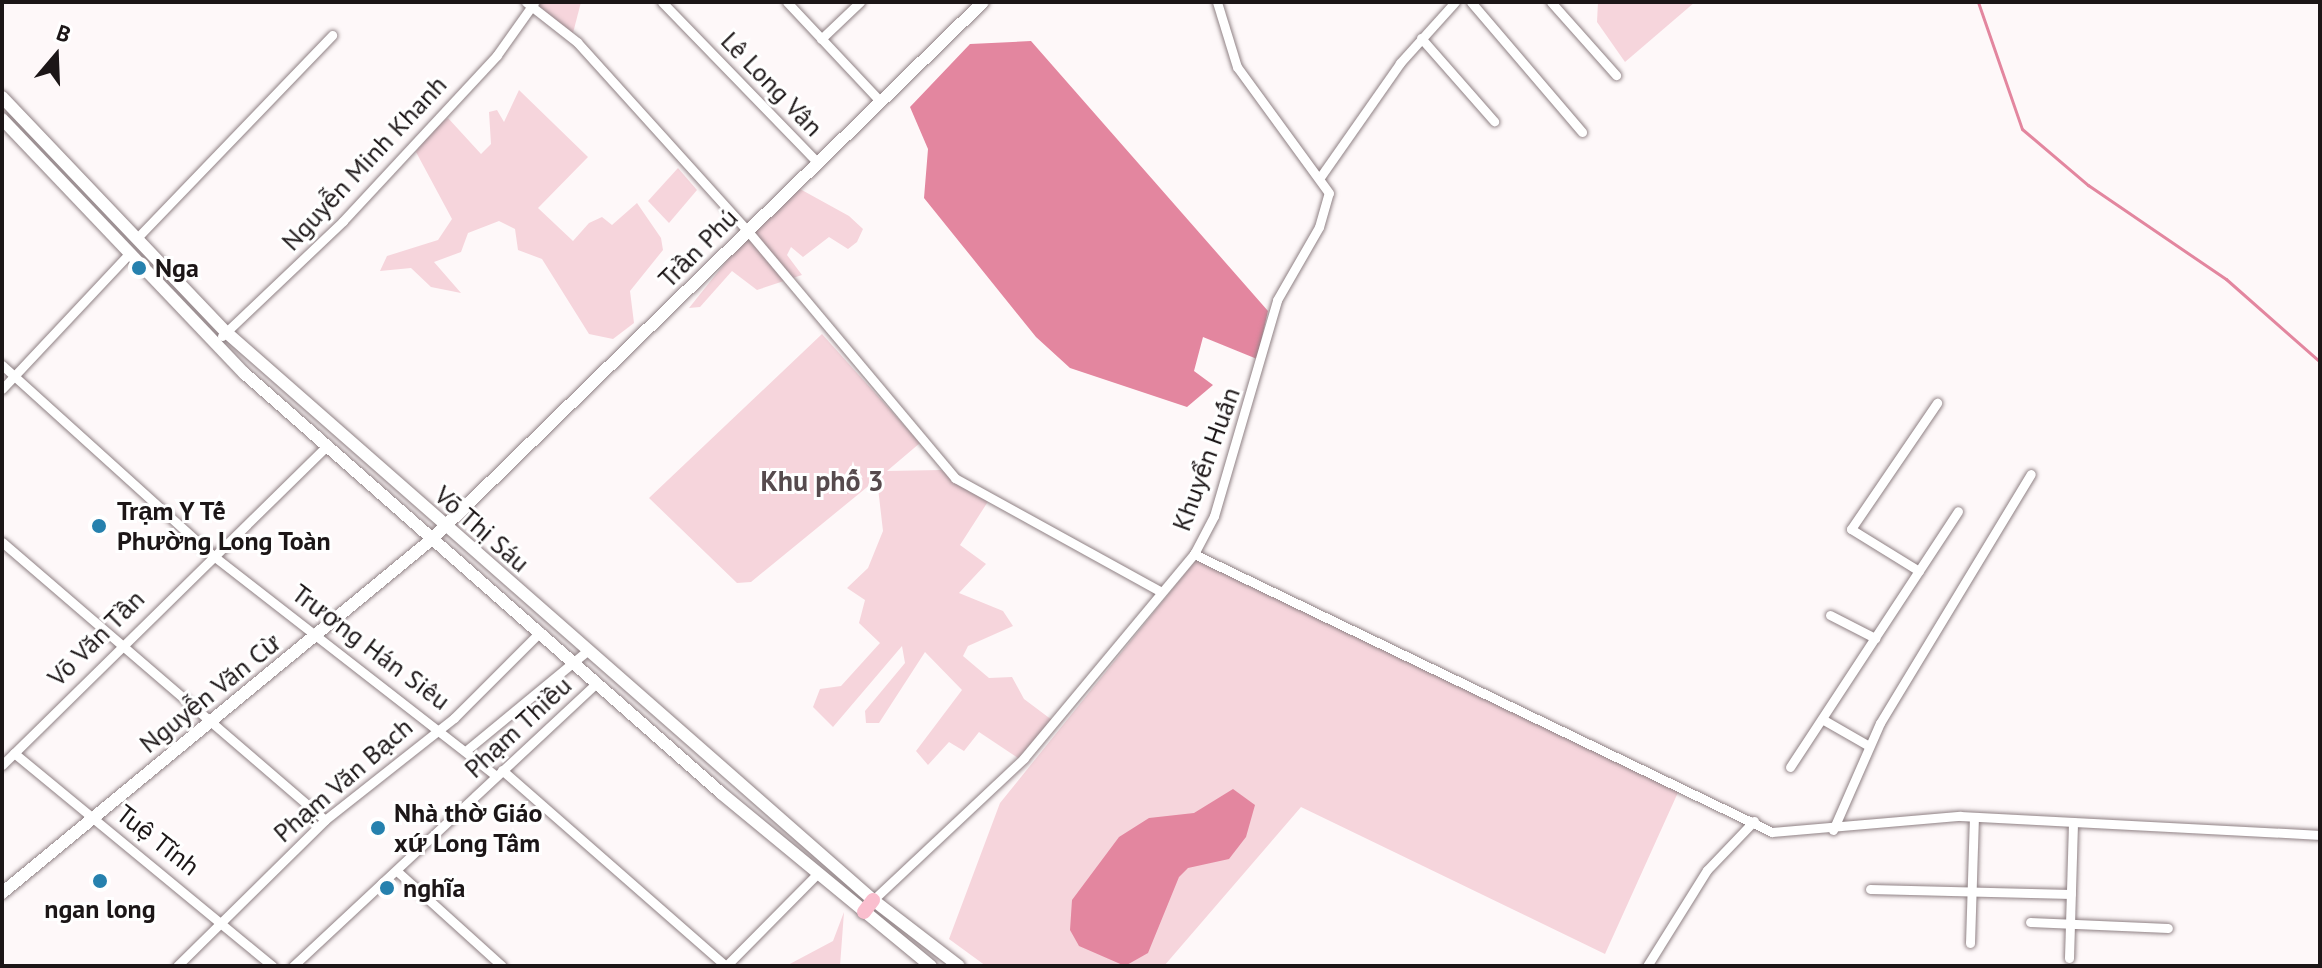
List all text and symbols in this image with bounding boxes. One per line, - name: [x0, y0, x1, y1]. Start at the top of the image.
- north arrow: [16, 16, 96, 96]
- text: B: [53, 18, 75, 49]
- street label: Lê Long Vân: [714, 25, 830, 143]
- street label: Nguyễn Minh Khanh: [275, 69, 453, 257]
- street label: Trần Phú: [652, 202, 744, 294]
- place label: Nga: [155, 252, 199, 284]
- marker: Nga: [130, 259, 148, 277]
- street label: Khuyển Huấn: [1166, 383, 1246, 535]
- district label: Khu phố 3: [760, 464, 884, 498]
- street label: Võ Thị Sáu: [428, 479, 536, 579]
- place label: Trạm Y Tế Phường Long Toàn: [117, 495, 332, 556]
- marker: Trạm Y Tế Phường Long Toàn: [88, 515, 110, 537]
- street label: Trương Hán Siêu: [286, 577, 456, 717]
- street label: Võ Văn Tần: [41, 583, 151, 693]
- street label: Nguyễn Văn Cừ: [133, 626, 287, 760]
- street label: Phạm Thiều: [458, 669, 578, 785]
- street label: Phạm Văn Bạch: [267, 711, 419, 849]
- place label: Nhà thờ Giáo xứ Long Tâm: [394, 797, 543, 858]
- street label: Tuệ Tĩnh: [110, 798, 206, 882]
- marker: Nhà thờ Giáo xứ Long Tâm: [369, 819, 387, 837]
- marker: ngan long: [91, 872, 109, 890]
- place label: nghĩa: [403, 872, 465, 904]
- marker: nghĩa: [378, 879, 396, 897]
- place label: ngan long: [44, 893, 156, 925]

